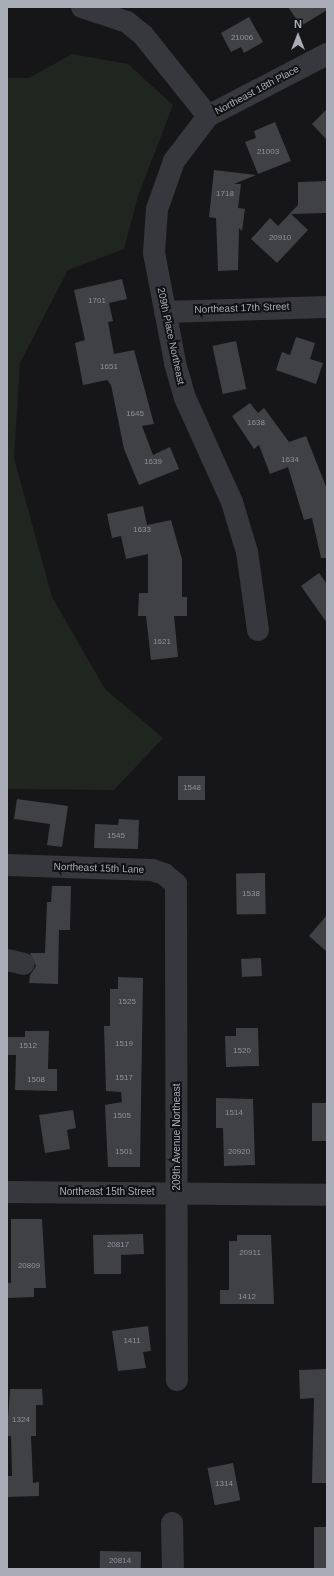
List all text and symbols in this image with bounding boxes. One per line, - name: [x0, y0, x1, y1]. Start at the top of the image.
- north arrow: [278, 16, 318, 56]
- text: N: [294, 18, 302, 30]
- house number: 21006: [231, 33, 253, 43]
- street label: Northeast 18th Place: [213, 63, 301, 117]
- house number: 21003: [257, 147, 279, 157]
- house number: 1718: [216, 189, 234, 199]
- house number: 20910: [269, 233, 291, 243]
- street label: 209th Place Northeast: [155, 286, 187, 386]
- house number: 1701: [88, 296, 106, 306]
- street label: Northeast 17th Street: [194, 300, 290, 316]
- house number: 1651: [100, 362, 118, 372]
- house number: 1645: [126, 409, 144, 419]
- house number: 1638: [247, 418, 265, 428]
- house number: 1634: [281, 455, 299, 465]
- house number: 1639: [144, 457, 162, 467]
- house number: 1633: [133, 525, 151, 535]
- house number: 1621: [153, 637, 171, 647]
- house number: 1548: [183, 783, 201, 793]
- house number: 1545: [107, 831, 125, 841]
- street label: Northeast 15th Lane: [54, 860, 144, 876]
- house number: 1538: [242, 889, 260, 899]
- house number: 1525: [118, 997, 136, 1007]
- house number: 1519: [115, 1039, 133, 1049]
- house number: 1512: [19, 1041, 37, 1051]
- house number: 1520: [233, 1046, 251, 1056]
- house number: 1517: [115, 1073, 133, 1083]
- house number: 1508: [27, 1075, 45, 1085]
- street label: 209th Avenue Northeast: [171, 1083, 183, 1191]
- house number: 1514: [225, 1108, 243, 1118]
- house number: 1505: [113, 1111, 131, 1121]
- house number: 1501: [115, 1147, 133, 1157]
- house number: 20920: [228, 1147, 250, 1157]
- street label: Northeast 15th Street: [59, 1186, 155, 1198]
- house number: 20817: [107, 1240, 129, 1250]
- house number: 20911: [239, 1248, 261, 1258]
- house number: 20809: [18, 1261, 40, 1271]
- house number: 1412: [238, 1292, 256, 1302]
- house number: 1411: [123, 1336, 141, 1346]
- house number: 1324: [12, 1415, 30, 1425]
- house number: 1314: [215, 1479, 233, 1489]
- house number: 20814: [109, 1556, 131, 1566]

